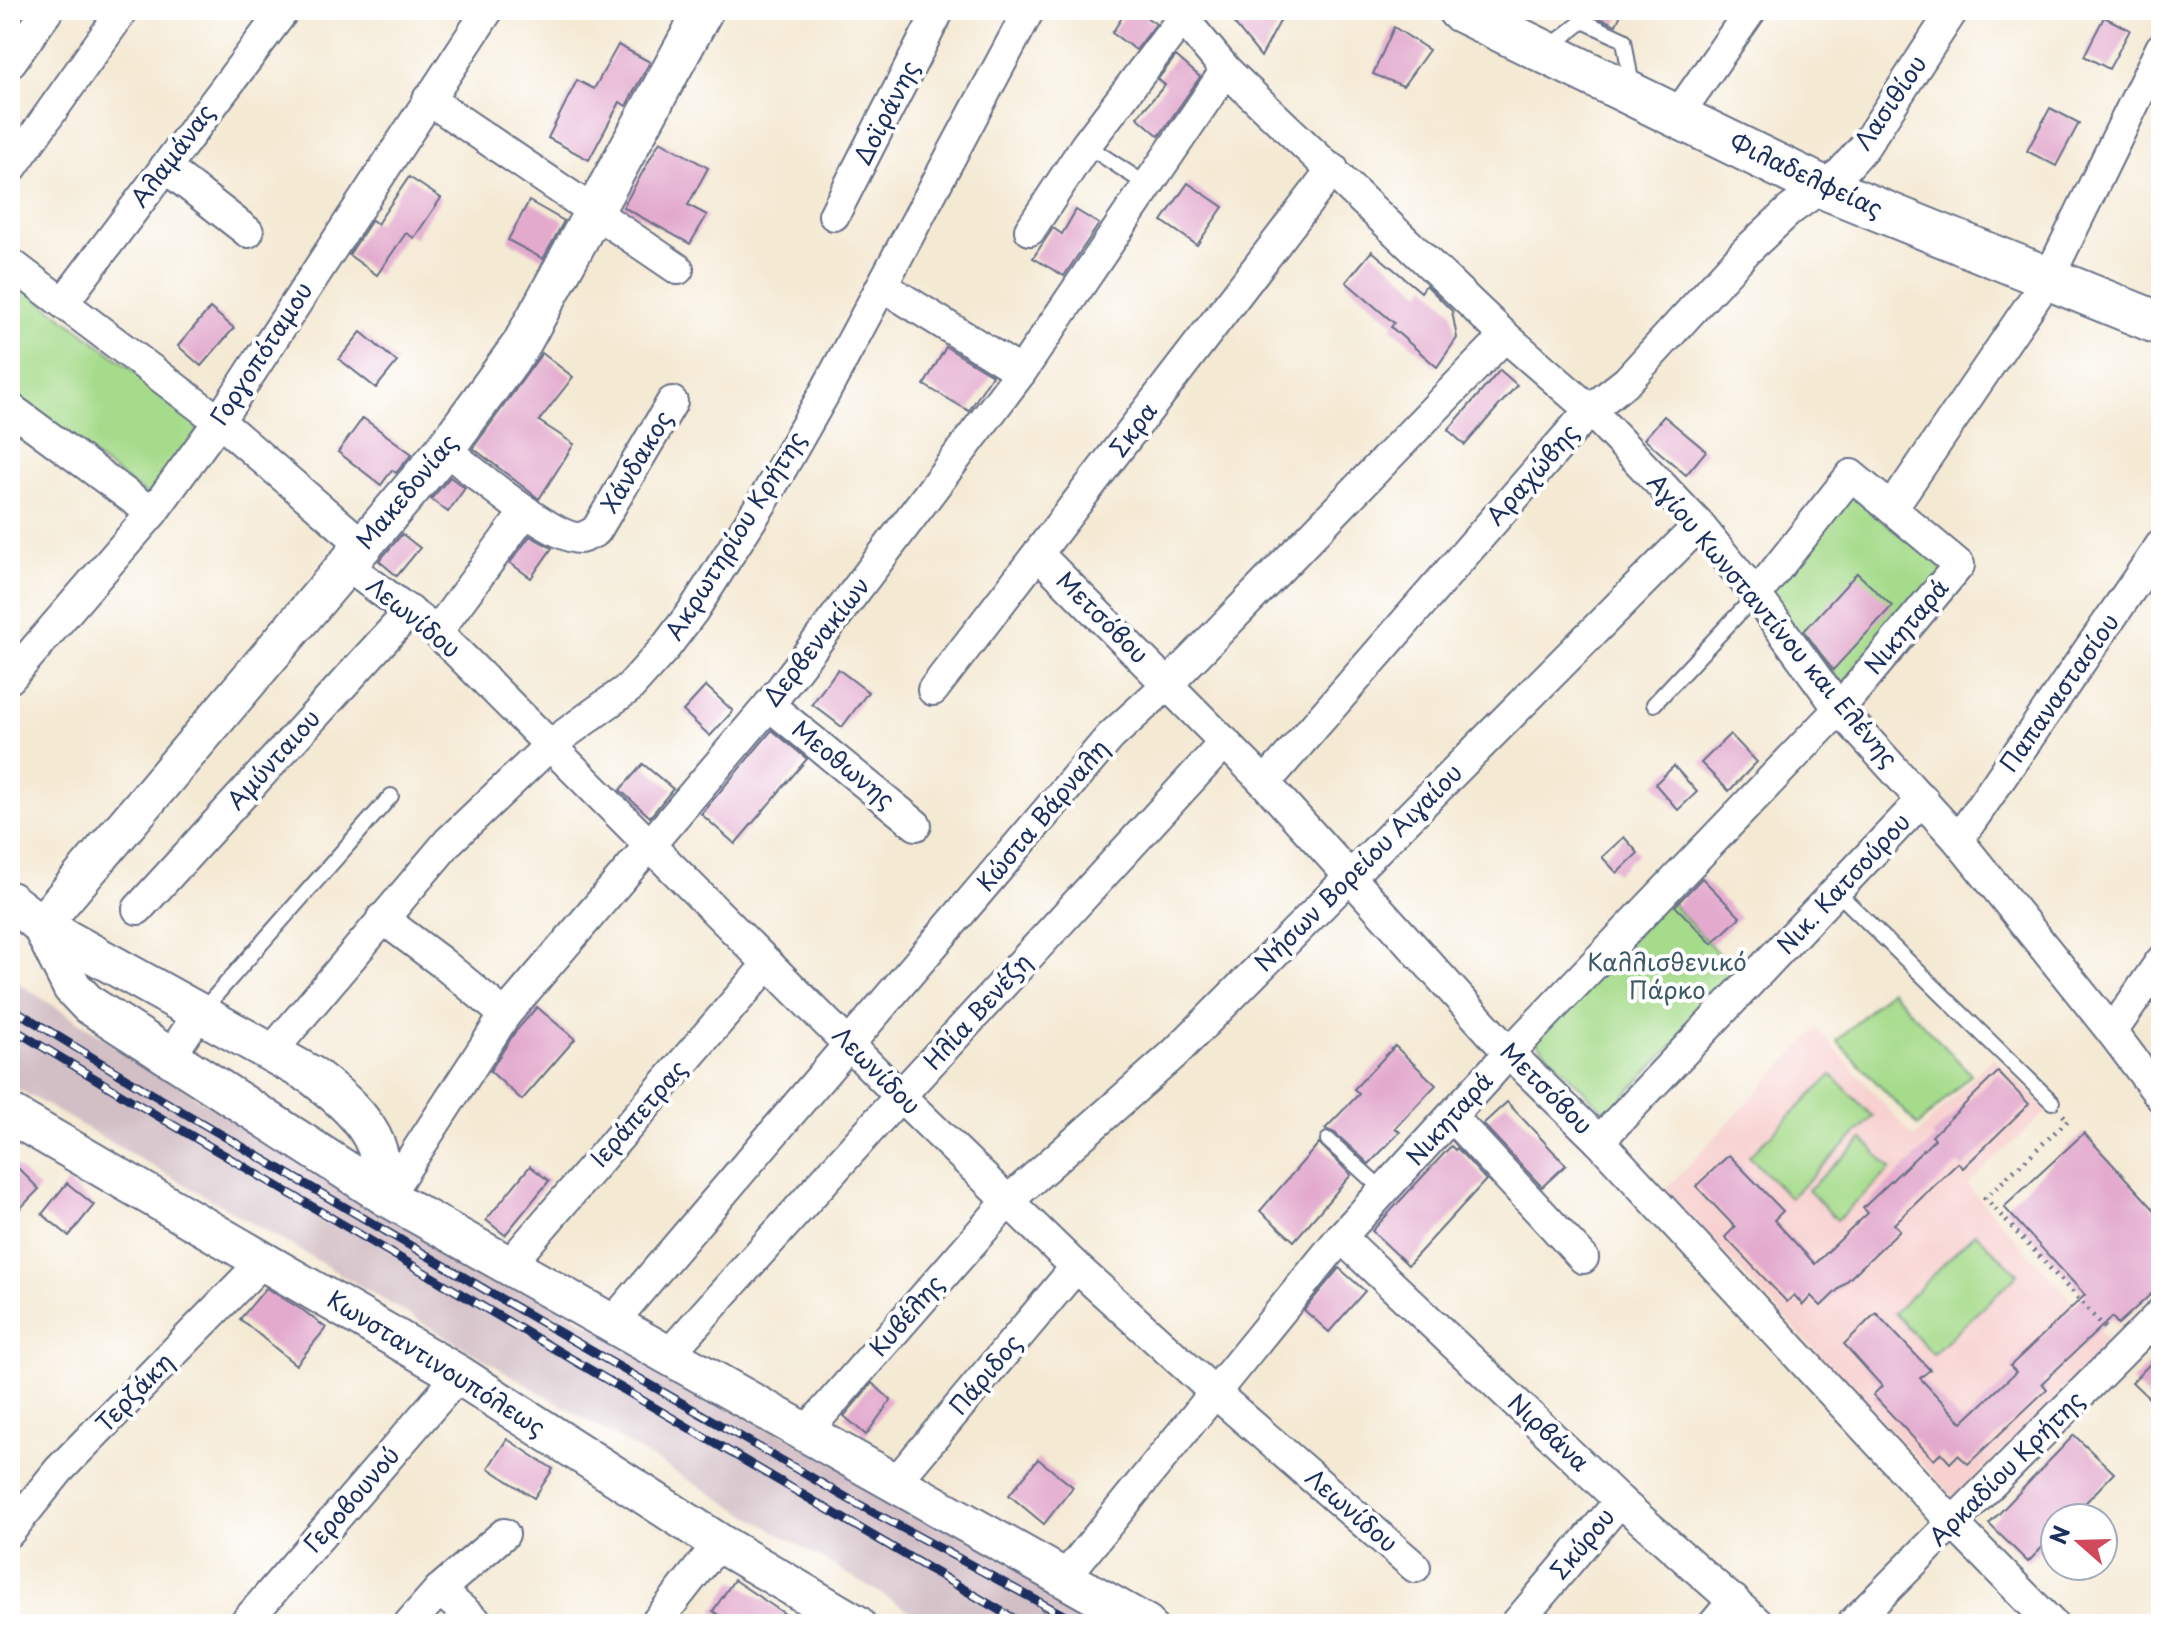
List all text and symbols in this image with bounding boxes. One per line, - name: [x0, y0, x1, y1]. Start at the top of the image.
- street label: Λασιθίου: [1844, 47, 1934, 157]
- street label: Δοϊράνης: [844, 54, 927, 170]
- street label: Αλαμάνας: [121, 96, 222, 214]
- street label: Φιλαδελφείας: [1724, 123, 1889, 225]
- street label: Γοργοπόταμου: [200, 274, 320, 432]
- street label: Σκρα: [1100, 394, 1165, 464]
- street label: Χάνδακος: [591, 403, 680, 519]
- street label: Αραχώβης: [1477, 415, 1586, 533]
- street label: Ακρωτηρίου Κρήτης: [655, 423, 813, 647]
- street label: Μακεδονίας: [346, 425, 465, 557]
- street label: Αγίου Κωνσταντίνου και Ελένης: [1640, 465, 1907, 774]
- street label: Μετσόβου: [1049, 562, 1158, 671]
- street label: Λεωνίδου: [359, 567, 469, 666]
- street label: Δερβενακίων: [753, 568, 878, 713]
- street label: Νικηταρά: [1855, 570, 1956, 681]
- street label: Παπαναστασίου: [1990, 605, 2127, 778]
- street label: Αμύνταιου: [218, 700, 327, 817]
- street label: Μεοθωνης: [785, 711, 904, 816]
- street label: Κώστα Βάρναλη: [967, 731, 1116, 899]
- street label: Νήσων Βορείου Αιγαίου: [1246, 755, 1470, 979]
- street label: Νικ. Κατσούρου: [1767, 804, 1918, 961]
- park label: Καλλισθενικό Πάρκο: [1587, 943, 1747, 1007]
- street label: Ηλία Βενέζη: [914, 944, 1039, 1077]
- street label: Λεωνίδου: [825, 1017, 930, 1122]
- street label: Μετσόβου: [1493, 1033, 1602, 1142]
- street label: Ιεράπετρας: [581, 1051, 694, 1174]
- street label: Νικηταρά: [1397, 1063, 1500, 1172]
- street label: Κυβέλης: [860, 1266, 951, 1363]
- street label: Κωνσταντινουπόλεως: [321, 1281, 553, 1444]
- street label: Πάριδος: [940, 1325, 1029, 1422]
- street label: Τερζάκη: [86, 1344, 181, 1440]
- street label: Αρκαδίου Κρήτης: [1920, 1382, 2091, 1553]
- street label: Νιρβάνα: [1501, 1384, 1598, 1479]
- street label: Γεροβουνού: [294, 1438, 407, 1560]
- street label: Λεωνίδου: [1298, 1459, 1406, 1560]
- street label: Σκύρου: [1541, 1499, 1622, 1586]
- north arrow: [2039, 1502, 2119, 1582]
- text: N: [2040, 1521, 2077, 1548]

